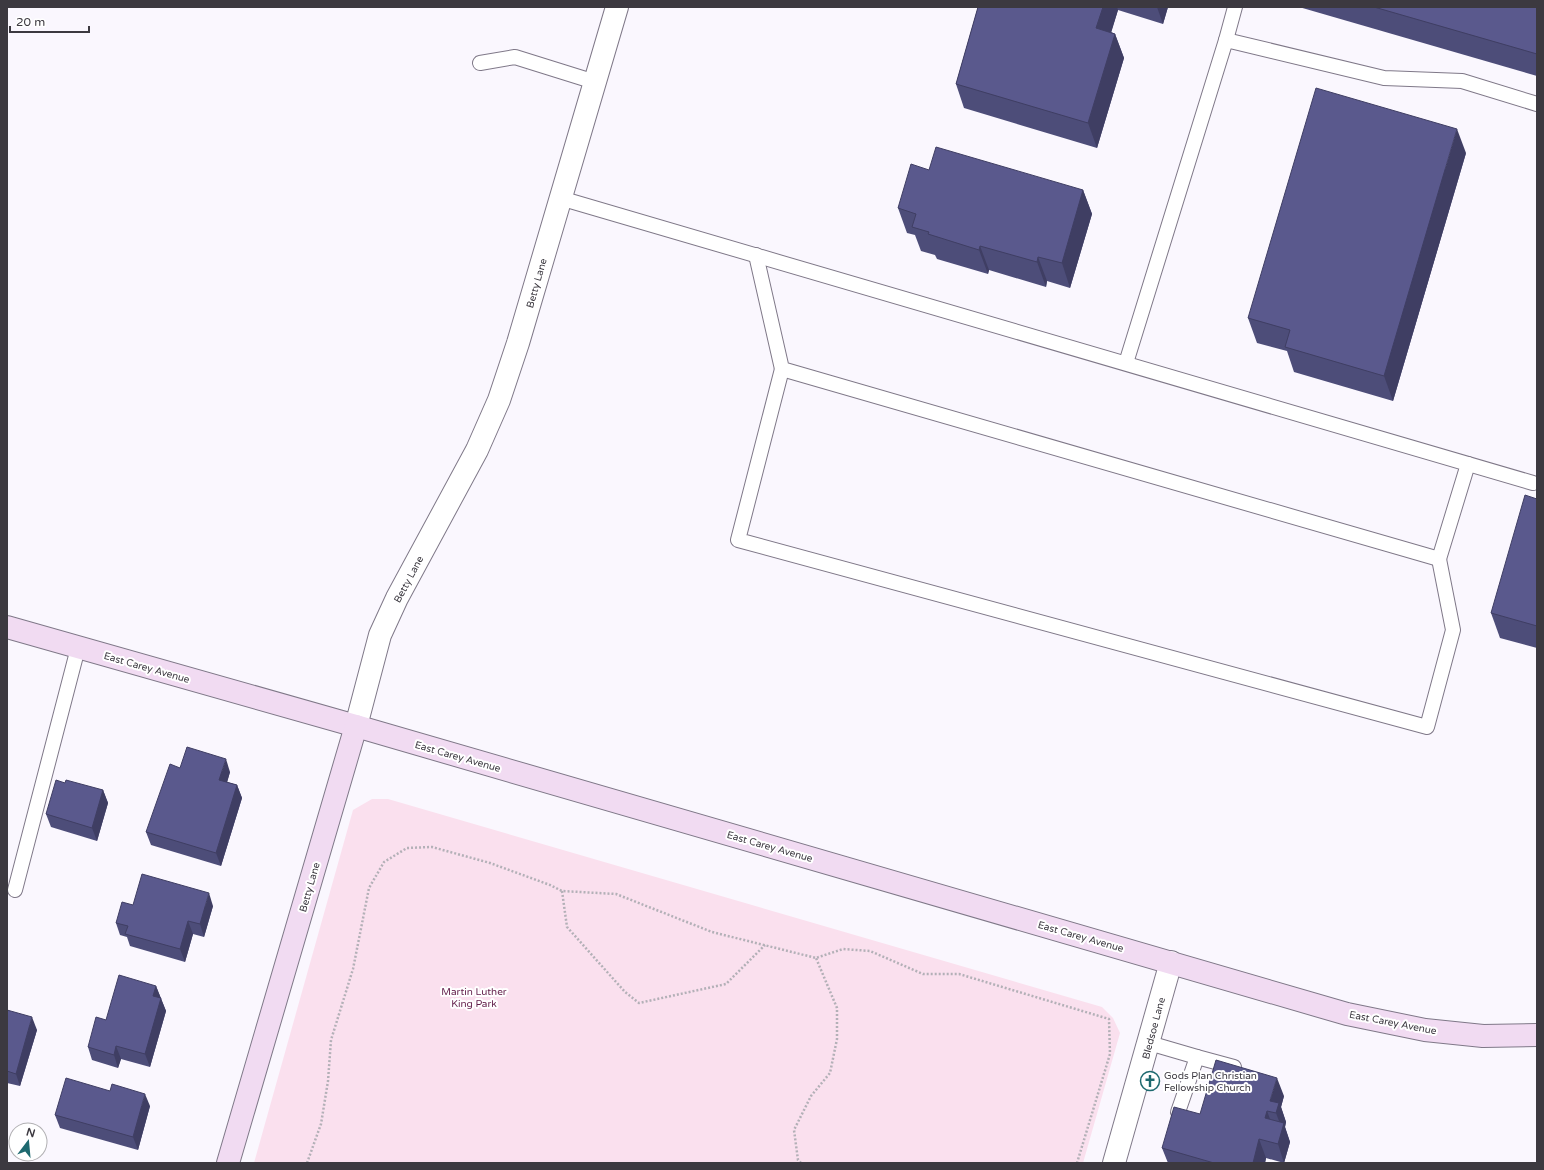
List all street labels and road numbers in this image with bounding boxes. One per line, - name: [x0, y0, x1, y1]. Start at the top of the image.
- street label: Betty Lane: [524, 257, 550, 310]
- street label: Betty Lane: [392, 554, 426, 605]
- street label: East Carey Avenue: [102, 650, 191, 686]
- street label: East Carey Avenue: [413, 739, 502, 775]
- street label: East Carey Avenue: [725, 829, 814, 865]
- street label: Betty Lane: [297, 861, 323, 914]
- street label: East Carey Avenue: [1036, 919, 1125, 955]
- street label: Bledsoe Lane: [1140, 996, 1168, 1061]
- street label: East Carey Avenue: [1348, 1009, 1438, 1037]

